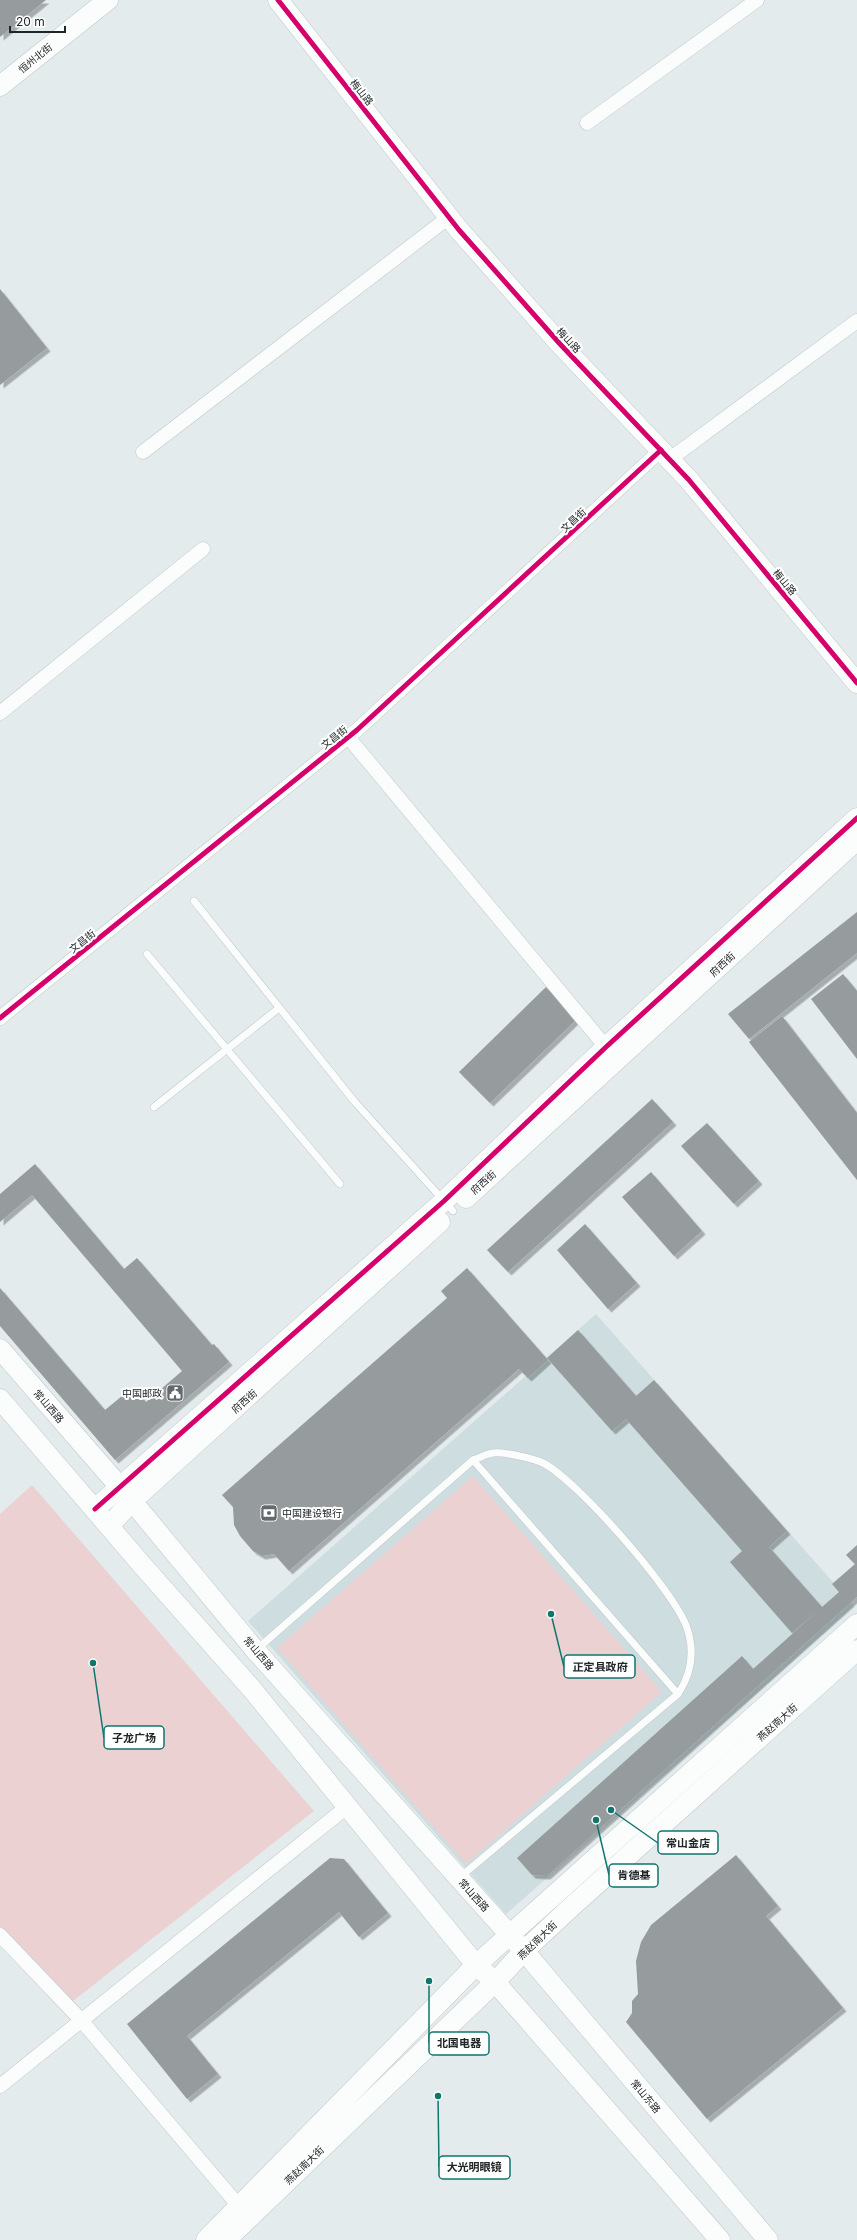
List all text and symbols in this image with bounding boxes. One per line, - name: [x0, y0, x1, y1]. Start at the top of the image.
- scale bar: [10, 8, 65, 34]
- text: 20 m: [16, 14, 45, 29]
- street label: 恒州北街: [16, 41, 54, 75]
- street label: 梅山路: [348, 76, 376, 108]
- street label: 梅山路: [554, 325, 584, 355]
- street label: 文昌街: [558, 505, 588, 535]
- street label: 梅山路: [771, 567, 799, 597]
- street label: 文昌街: [319, 723, 349, 751]
- street label: 文昌街: [67, 927, 97, 955]
- street label: 府西街: [707, 949, 737, 979]
- street label: 府西街: [468, 1168, 498, 1196]
- public building icon: 中国邮政: [165, 1383, 185, 1403]
- street label: 常山西路: [31, 1387, 67, 1425]
- place label: 中国邮政: [122, 1387, 162, 1399]
- street label: 府西街: [229, 1387, 259, 1415]
- bank icon: 中国建设银行: [259, 1503, 279, 1523]
- place label: 中国建设银行: [282, 1507, 342, 1519]
- street label: 常山西路: [241, 1634, 277, 1672]
- callout: 正定县政府: [564, 1655, 635, 1678]
- text: 正定县政府: [573, 1660, 628, 1674]
- street label: 燕赵南大街: [754, 1701, 800, 1743]
- callout: 子龙广场: [104, 1726, 164, 1749]
- text: 子龙广场: [112, 1731, 156, 1745]
- callout: 常山金店: [658, 1831, 718, 1854]
- text: 常山金店: [666, 1836, 710, 1850]
- callout: 肯德基: [609, 1864, 658, 1887]
- text: 肯德基: [618, 1868, 651, 1882]
- street label: 常山西路: [456, 1876, 492, 1914]
- street label: 燕赵南大街: [515, 1918, 559, 1962]
- callout: 北国电器: [429, 2032, 489, 2055]
- text: 北国电器: [437, 2036, 482, 2050]
- street label: 常山东路: [629, 2077, 663, 2115]
- street label: 燕赵南大街: [282, 2143, 326, 2187]
- callout: 大光明眼镜: [439, 2156, 510, 2179]
- text: 大光明眼镜: [447, 2160, 502, 2174]

